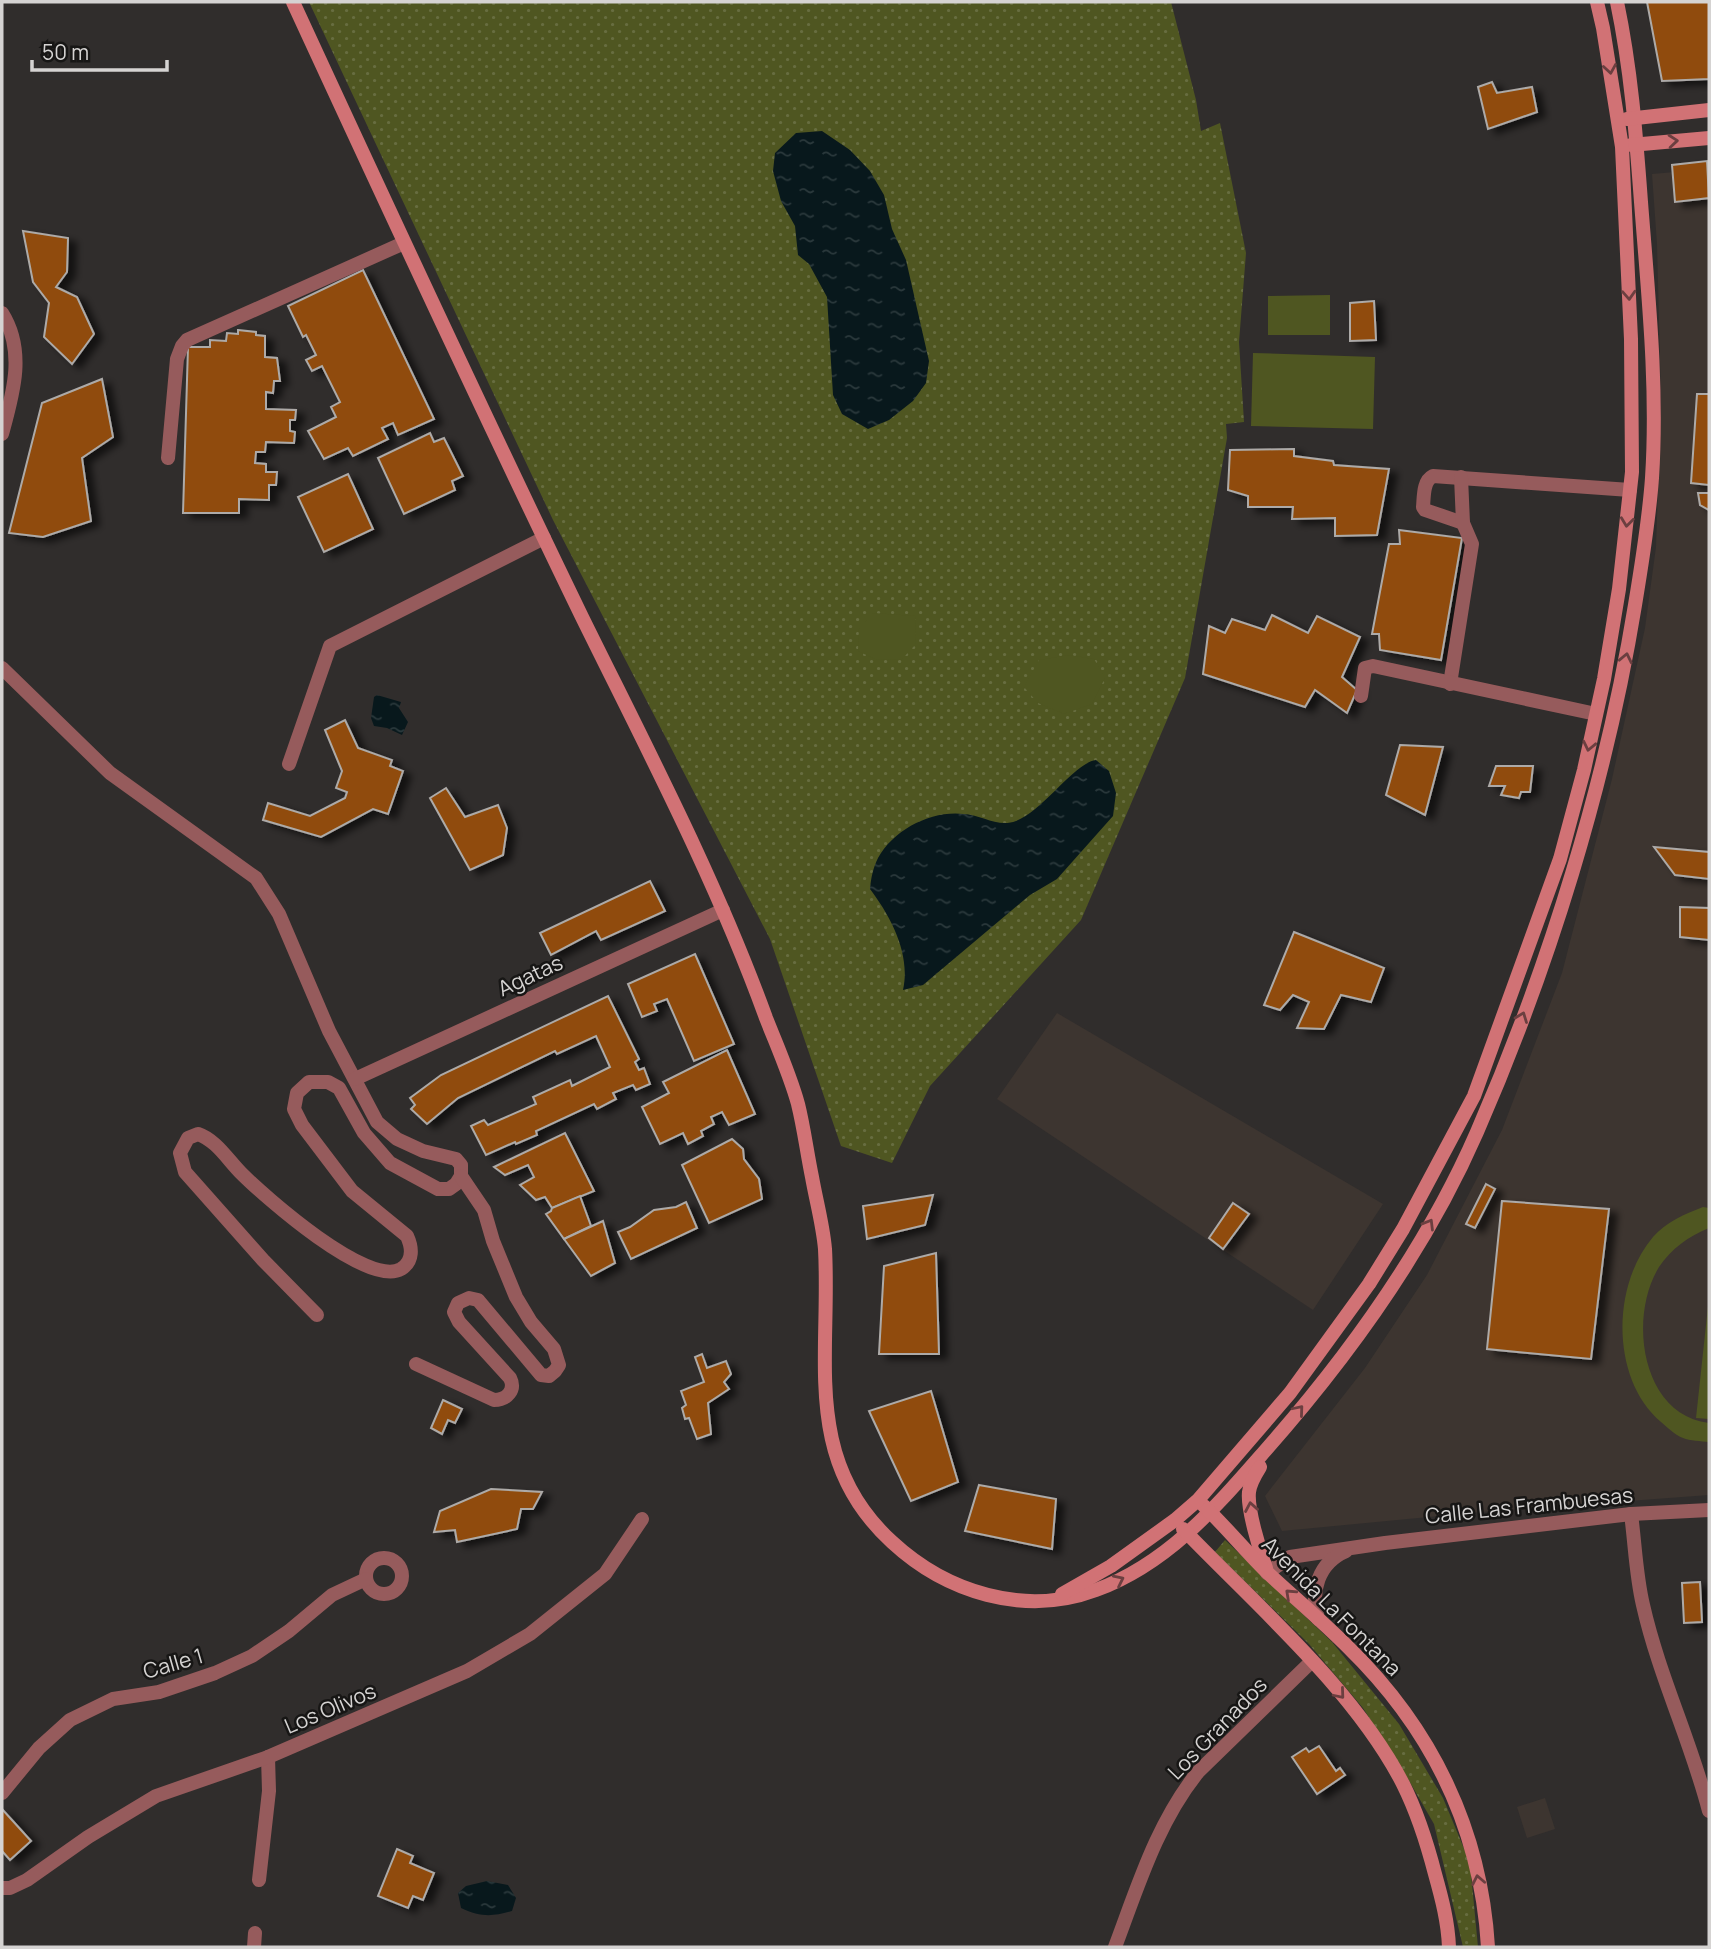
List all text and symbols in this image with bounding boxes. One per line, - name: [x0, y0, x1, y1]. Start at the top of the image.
- scale bar: [32, 28, 166, 72]
- text: 50 m: [42, 38, 89, 66]
- one-way arrow: [1602, 63, 1617, 75]
- one-way arrow: [1668, 134, 1679, 149]
- one-way arrow: [1621, 290, 1636, 301]
- one-way arrow: [1620, 516, 1635, 528]
- one-way arrow: [1617, 652, 1632, 664]
- one-way arrow: [1583, 740, 1598, 752]
- street label: Agatas: [493, 948, 567, 1002]
- one-way arrow: [1514, 1011, 1528, 1023]
- one-way arrow: [1421, 1218, 1434, 1231]
- one-way arrow: [1291, 1406, 1304, 1418]
- street label: Calle Las Frambuesas: [1424, 1480, 1634, 1530]
- one-way arrow: [1244, 1501, 1259, 1513]
- street label: Avenida La Fontana: [1256, 1530, 1408, 1682]
- one-way arrow: [1112, 1574, 1124, 1588]
- one-way arrow: [1285, 1589, 1298, 1602]
- street label: Calle 1: [140, 1641, 206, 1685]
- street label: Los Granados: [1161, 1671, 1273, 1785]
- street label: Los Olivos: [280, 1676, 380, 1740]
- one-way arrow: [1332, 1686, 1344, 1699]
- one-way arrow: [1472, 1874, 1487, 1886]

